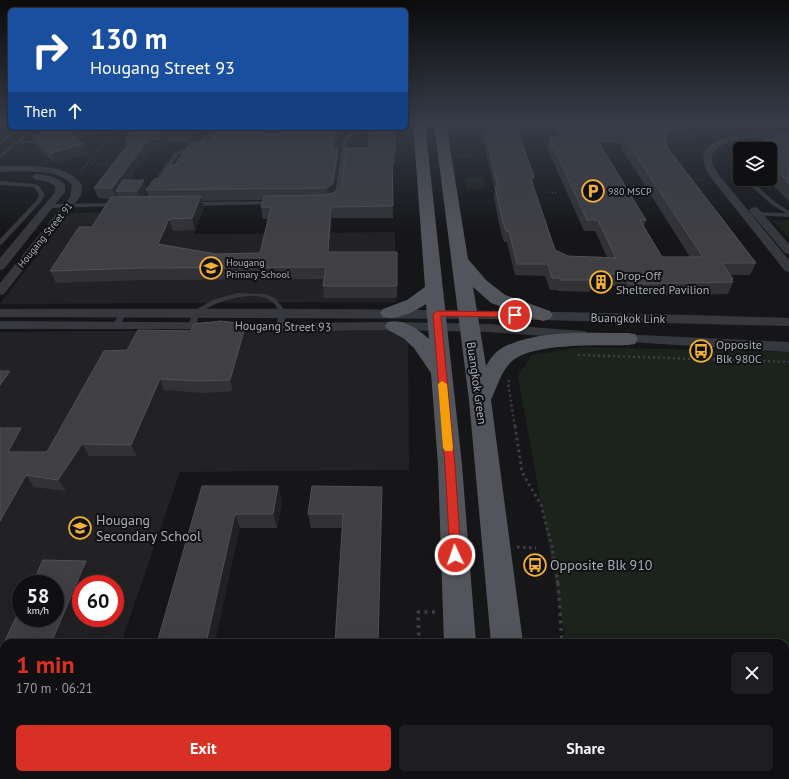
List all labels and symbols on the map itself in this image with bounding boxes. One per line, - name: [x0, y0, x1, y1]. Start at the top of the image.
- parking icon: 980 MSCP: [580, 178, 606, 204]
- place label: 980 MSCP: [608, 185, 652, 198]
- street label: Hougang Street 91: [15, 200, 75, 270]
- school or university icon: Hougang Primary School: [198, 255, 224, 281]
- place label: Hougang Primary School: [226, 256, 290, 281]
- place label: Drop-Off Sheltered Pavilion: [616, 268, 709, 297]
- building icon: Drop-Off Sheltered Pavilion: [588, 269, 614, 295]
- pin: [498, 298, 532, 332]
- street label: Buangkok Link: [590, 310, 666, 326]
- street label: Hougang Street 93: [235, 318, 331, 334]
- place label: Opposite Blk 980C: [716, 337, 762, 366]
- bus stop icon: Opposite Blk 980C: [688, 338, 714, 364]
- street label: Buangkok Green: [464, 341, 490, 425]
- place label: Hougang Secondary School: [96, 511, 201, 545]
- school or university icon: Hougang Secondary School: [67, 515, 93, 541]
- position arrow: [434, 534, 476, 576]
- bus stop icon: Opposite Blk 910: [522, 552, 548, 578]
- place label: Opposite Blk 910: [550, 556, 653, 574]
- speed limit sign: 60: [72, 575, 124, 627]

